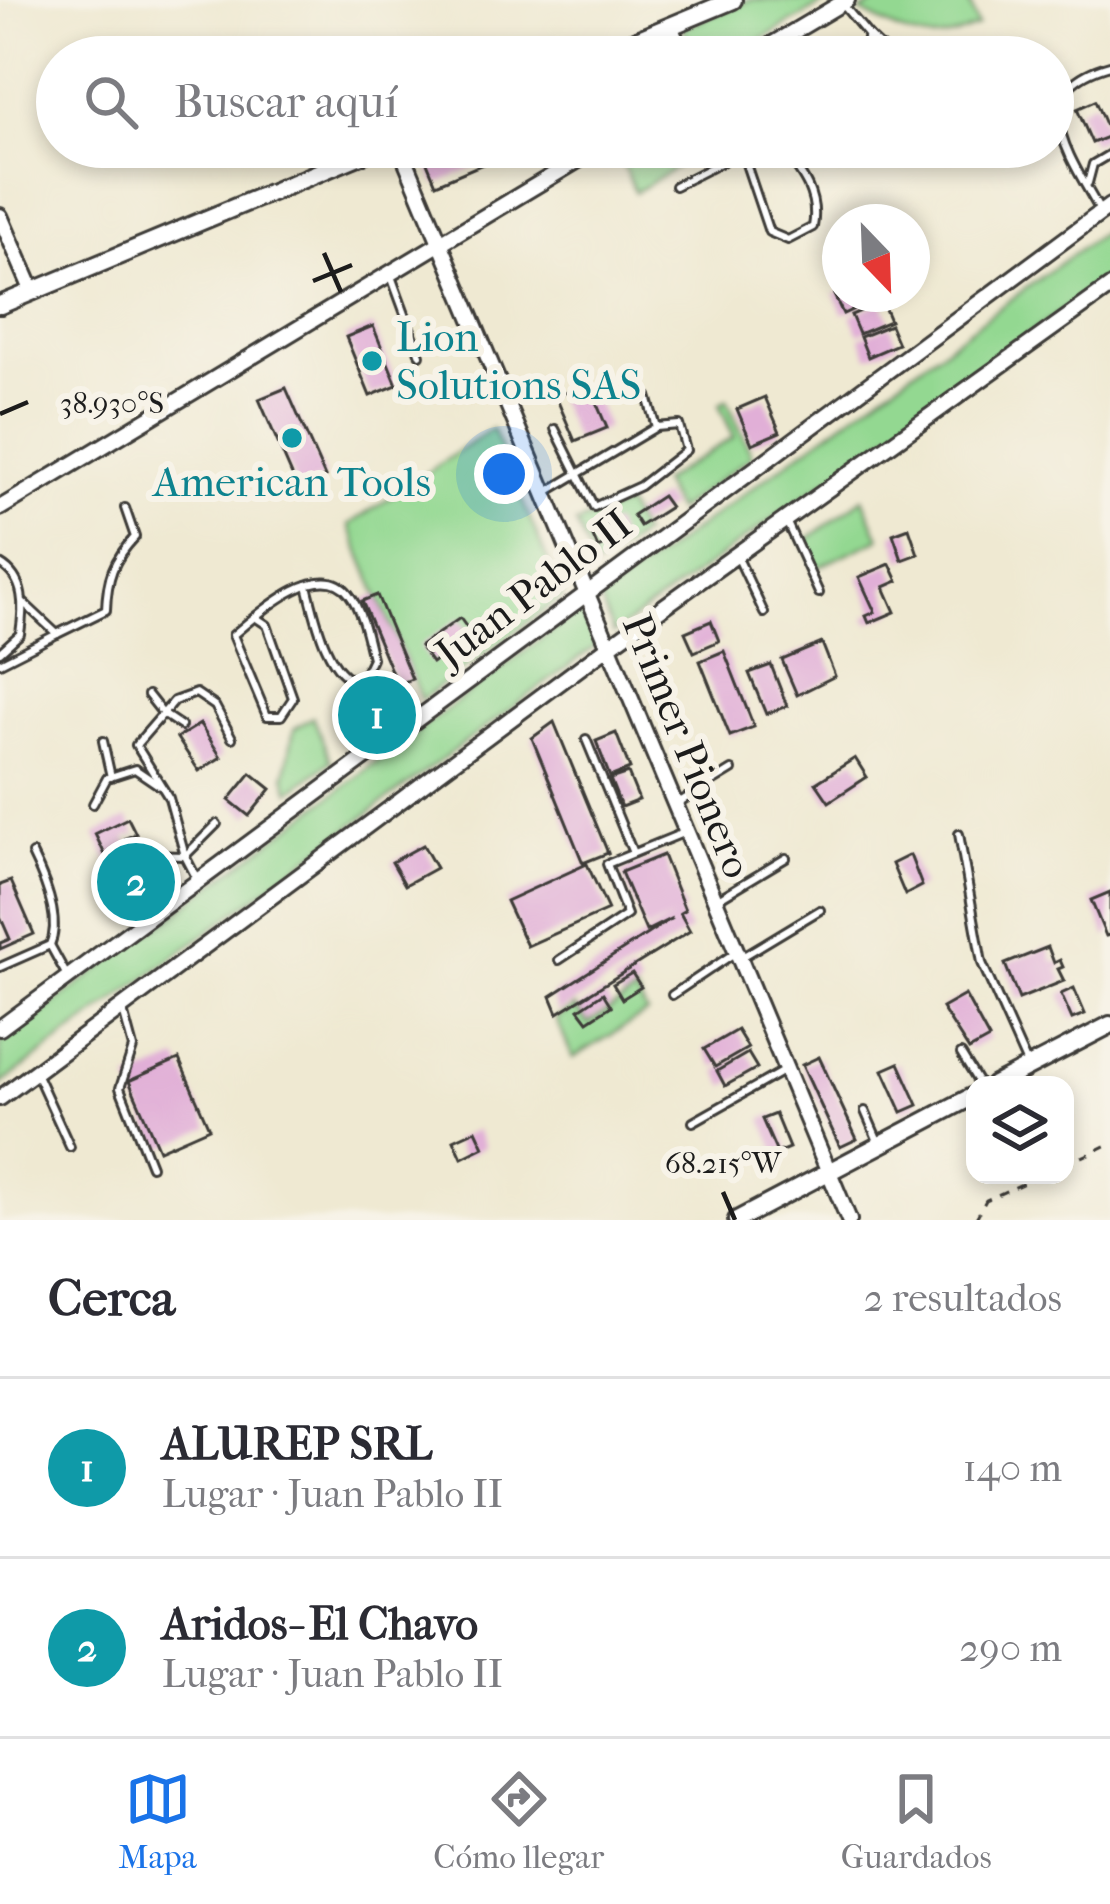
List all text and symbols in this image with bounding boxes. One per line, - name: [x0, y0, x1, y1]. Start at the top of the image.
- search box: [36, 36, 1074, 168]
- icon: search: [78, 69, 144, 135]
- text: Buscar aquí: [174, 76, 398, 129]
- north arrow: [822, 204, 930, 312]
- place label: Lion Solutions SAS: [396, 313, 641, 410]
- marker: Lion Solutions SAS: [359, 348, 385, 374]
- text: 38.930°S: [60, 386, 164, 421]
- marker: American Tools: [279, 425, 305, 451]
- your location: [474, 444, 534, 504]
- place label: American Tools: [151, 458, 431, 507]
- street label: Juan Pablo II: [424, 500, 641, 680]
- street label: Primer Pionero: [612, 607, 762, 885]
- pin: 1: [338, 670, 416, 760]
- pin: 2: [97, 837, 175, 927]
- map controls: [966, 1076, 1074, 1184]
- button: layers: [966, 1076, 1074, 1184]
- text: 68.215°W: [665, 1146, 783, 1181]
- text: Cerca: [48, 1268, 175, 1328]
- text: 2 resultados: [864, 1275, 1062, 1321]
- text: ALUREP SRL: [162, 1418, 432, 1471]
- text: 1: [80, 1445, 94, 1491]
- text: 140 m: [963, 1445, 1062, 1491]
- text: Lugar · Juan Pablo II: [162, 1471, 503, 1517]
- text: Aridos- El Chavo: [162, 1598, 478, 1651]
- text: 2: [77, 1625, 97, 1671]
- text: 290 m: [959, 1625, 1062, 1671]
- text: Lugar · Juan Pablo II: [162, 1651, 503, 1697]
- tab: Mapa: [118, 1766, 197, 1877]
- tab: Cómo llegar: [433, 1766, 604, 1877]
- tab: Guardados: [841, 1766, 992, 1877]

